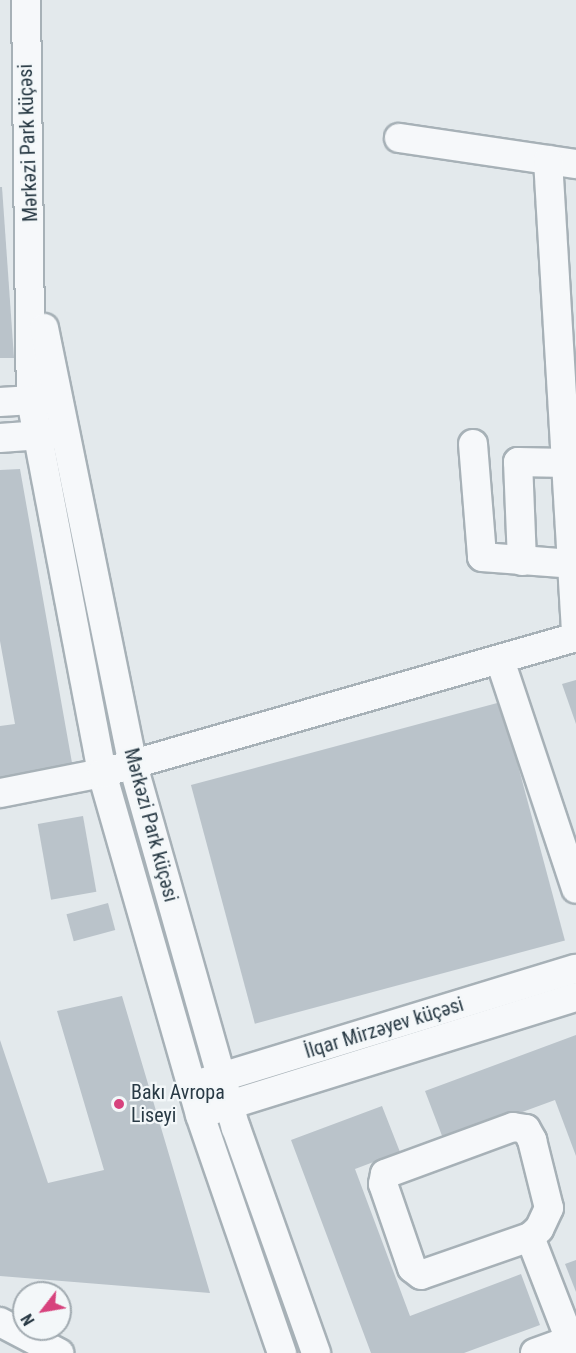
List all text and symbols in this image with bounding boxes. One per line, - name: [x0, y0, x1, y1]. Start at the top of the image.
- street label: Mərkəzi Park küçəsi: [13, 64, 43, 222]
- street label: Mərkəzi Park küçəsi: [119, 746, 183, 904]
- street label: İlqar Mirzəyev küçəsi: [302, 992, 466, 1064]
- place label: Bakı Avropa Liseyi: [131, 1080, 225, 1127]
- marker: Bakı Avropa Liseyi: [112, 1097, 126, 1111]
- north arrow: [12, 1281, 72, 1341]
- text: N: [17, 1310, 39, 1329]

